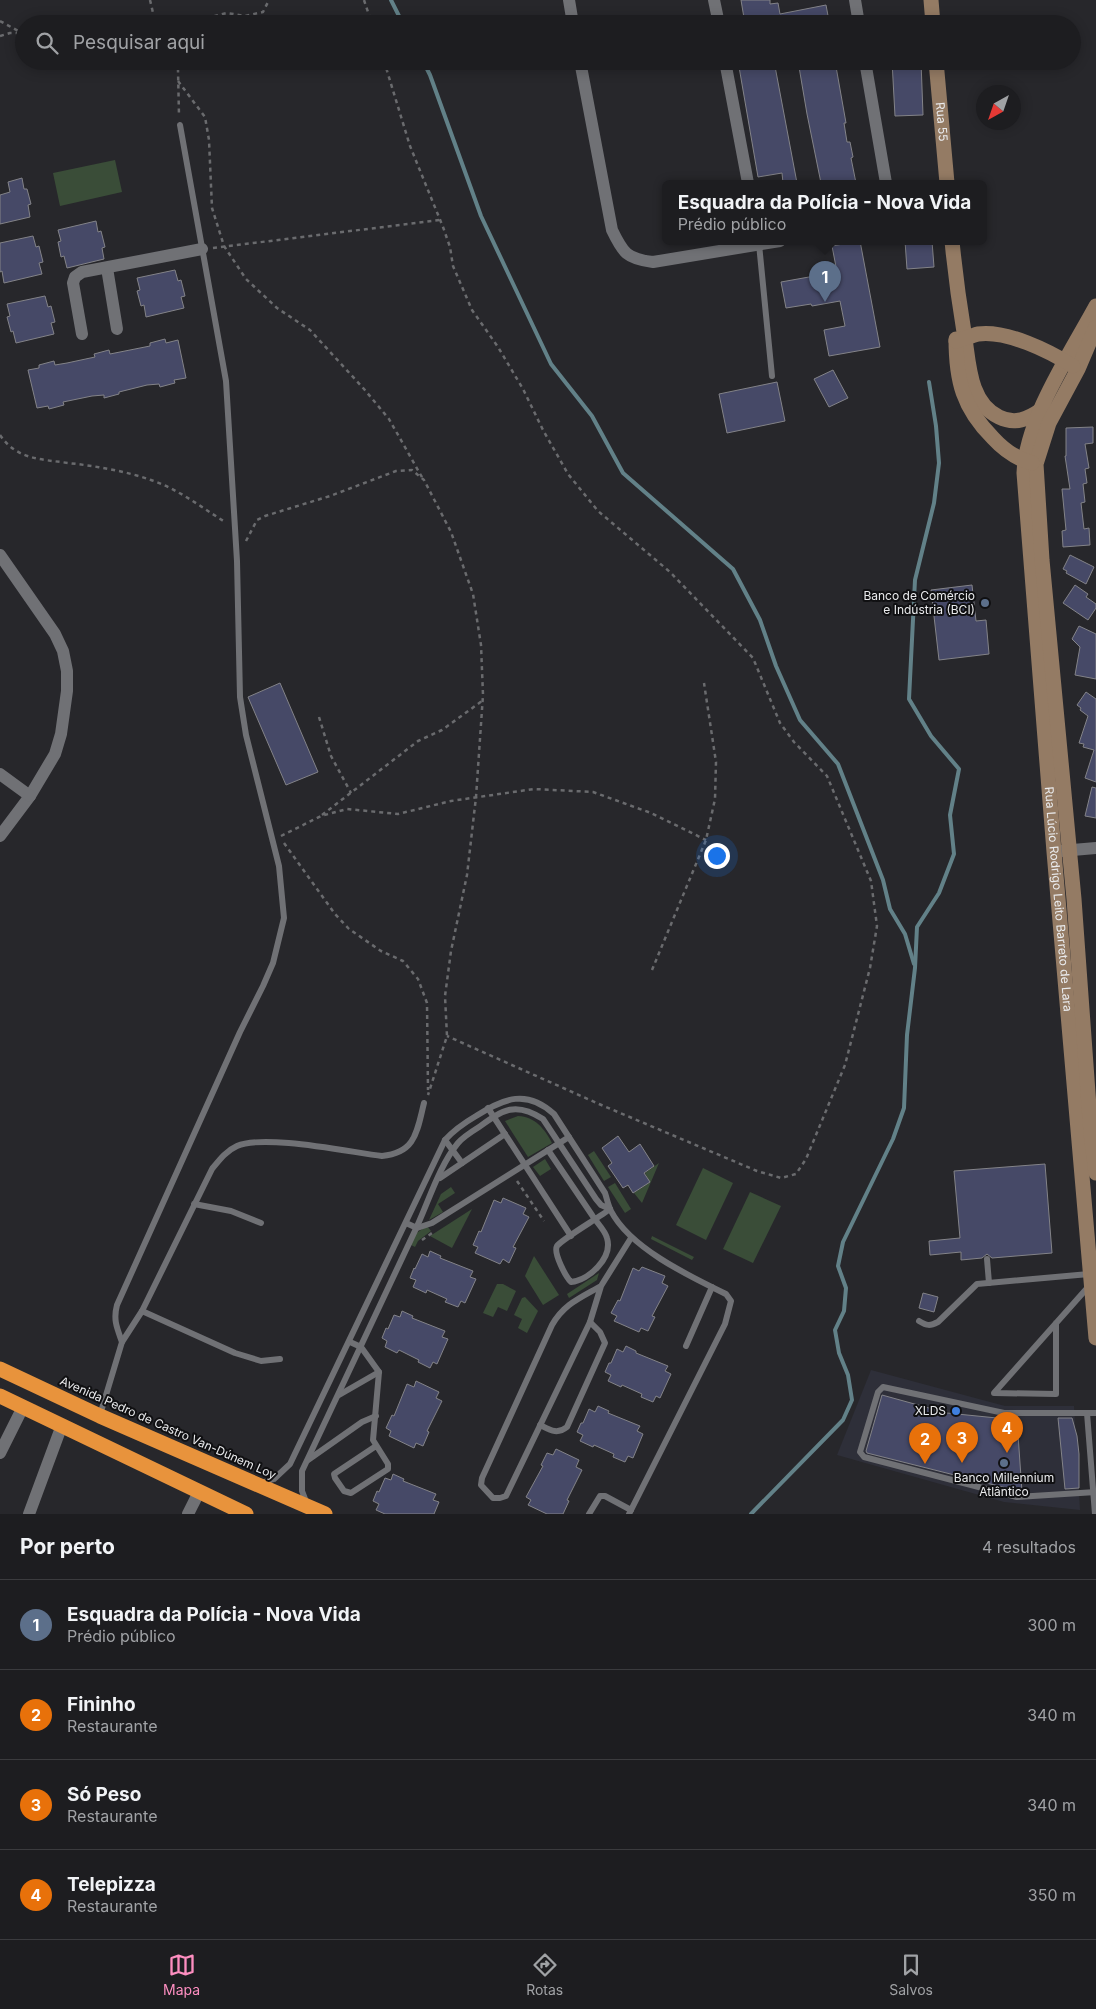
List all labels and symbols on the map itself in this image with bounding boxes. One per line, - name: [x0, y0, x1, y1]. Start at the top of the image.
- north arrow: [976, 85, 1021, 130]
- street label: Rua 55: [933, 101, 951, 142]
- pin: 1: [809, 261, 841, 302]
- place label: Banco de Comércio e Indústria (BCI): [863, 588, 975, 617]
- marker: Banco de Comércio e Indústria (BCI): [979, 597, 991, 609]
- street label: Rua Lúcio Rodrigo Leito Barreto de Lara: [1042, 786, 1076, 1012]
- your location: [704, 843, 730, 869]
- street label: Avenida Pedro de Castro Van-Dúnem Loy: [58, 1373, 279, 1482]
- place label: XLDS: [915, 1403, 946, 1418]
- marker: XLDS: [950, 1405, 962, 1417]
- pin: 4: [991, 1412, 1023, 1453]
- pin: 3: [946, 1422, 978, 1463]
- pin: 2: [909, 1423, 941, 1464]
- marker: Banco Millennium Atlântico: [998, 1457, 1010, 1469]
- place label: Banco Millennium Atlântico: [954, 1470, 1054, 1499]

